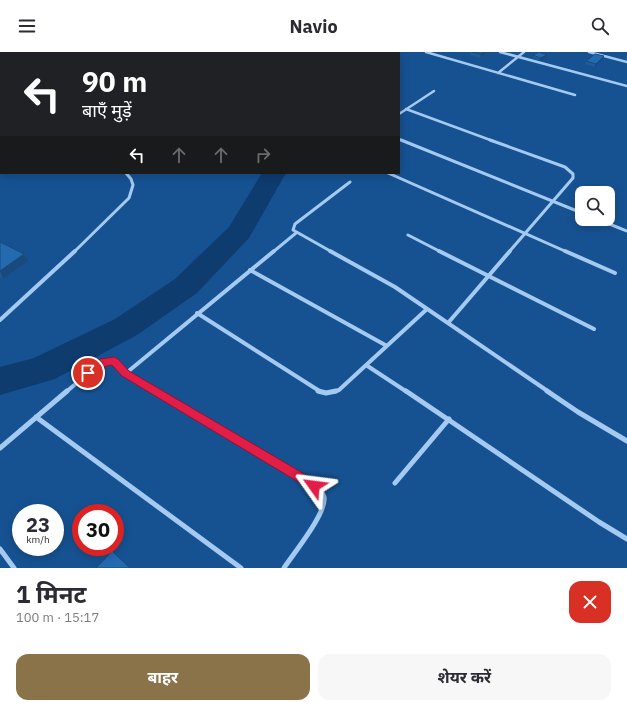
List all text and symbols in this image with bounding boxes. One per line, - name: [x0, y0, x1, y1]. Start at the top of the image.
- icon: menu: [16, 15, 38, 37]
- text: Navio: [289, 15, 338, 38]
- icon: search: [589, 15, 611, 37]
- text: 90 m: [82, 63, 147, 100]
- icon: left: [16, 68, 68, 120]
- text: बाएँ मुड़ें: [82, 99, 132, 122]
- icon: left: [126, 144, 148, 166]
- icon: ahead: [168, 144, 190, 166]
- icon: ahead: [210, 144, 232, 166]
- icon: right: [252, 144, 274, 166]
- map controls: [575, 186, 615, 226]
- button: search: [575, 186, 615, 226]
- pin: [71, 356, 105, 390]
- icon: arrive: [77, 362, 99, 384]
- position arrow: [293, 465, 335, 507]
- speed limit sign: 30: [72, 504, 124, 556]
- text: 23: [26, 511, 50, 538]
- text: km/h: [26, 533, 50, 546]
- text: 1 मिनट: [16, 578, 86, 610]
- button: close: [569, 581, 611, 623]
- text: 100 m · 15:17: [16, 609, 99, 626]
- button: बाहर: [16, 654, 310, 700]
- button: शेयर करें: [318, 654, 611, 700]

